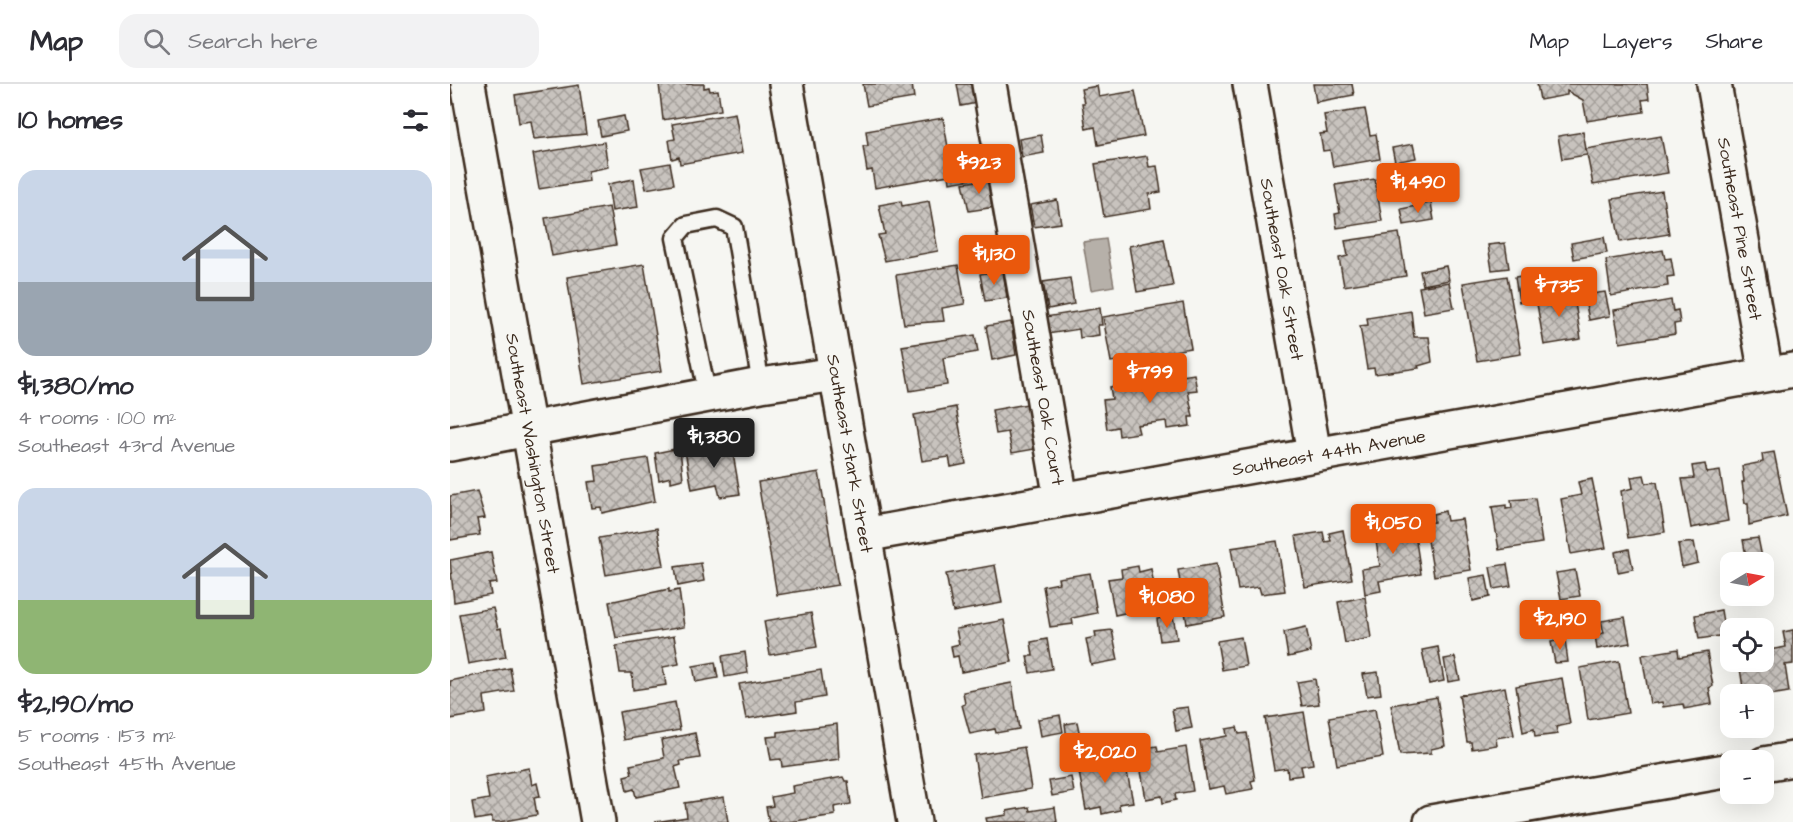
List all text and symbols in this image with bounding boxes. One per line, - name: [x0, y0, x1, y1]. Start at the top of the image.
- search box: [119, 14, 539, 68]
- text: Map: [30, 22, 83, 61]
- icon: search: [140, 25, 173, 58]
- text: Search here: [188, 26, 318, 57]
- text: Map: [1529, 27, 1569, 56]
- text: Layers: [1602, 27, 1672, 56]
- text: Share: [1705, 27, 1763, 56]
- text: 10 homes: [18, 102, 123, 138]
- icon: filters: [399, 104, 432, 137]
- street label: Southeast Pine Street: [1711, 135, 1769, 323]
- pin: $923: [943, 144, 1015, 195]
- text: $923: [957, 149, 1001, 177]
- pin: $1,490: [1369, 163, 1467, 214]
- text: $1,490: [1391, 168, 1445, 196]
- street label: Southeast Oak Street: [1254, 176, 1310, 363]
- icon: home: [171, 209, 279, 317]
- pin: $1,130: [945, 235, 1043, 286]
- text: $1,130: [973, 240, 1015, 268]
- pin: $735: [1523, 267, 1595, 318]
- text: $735: [1535, 272, 1583, 300]
- street label: Southeast Oak Court: [1016, 307, 1071, 488]
- street label: Southeast Washington Street: [500, 331, 567, 576]
- street label: Southeast Stark Street: [821, 352, 880, 556]
- pin: $799: [1114, 353, 1186, 404]
- text: $799: [1127, 358, 1173, 386]
- text: $1,380/mo: [18, 368, 134, 404]
- text: 4 rooms · 100 m²: [18, 404, 176, 432]
- pin: $1,380: [665, 418, 763, 469]
- text: $1,380: [687, 423, 741, 451]
- street label: Southeast 44th Avenue: [1230, 423, 1428, 482]
- text: Southeast 43rd Avenue: [18, 432, 235, 460]
- pin: $1,050: [1344, 504, 1442, 555]
- text: $1,050: [1365, 509, 1421, 537]
- icon: home: [171, 527, 279, 635]
- north arrow: [1720, 552, 1774, 606]
- map controls: [1720, 552, 1774, 804]
- pin: $1,080: [1118, 578, 1216, 629]
- text: $1,080: [1139, 583, 1195, 611]
- pin: $2,190: [1511, 600, 1609, 651]
- text: $2,190: [1534, 605, 1586, 633]
- button: locate: [1720, 618, 1774, 672]
- button: +: [1720, 684, 1774, 738]
- text: $2,190/mo: [18, 686, 133, 722]
- text: 5 rooms · 153 m²: [18, 722, 176, 750]
- pin: $2,020: [1056, 733, 1154, 784]
- text: $2,020: [1074, 738, 1136, 766]
- text: Southeast 45th Avenue: [18, 750, 236, 778]
- button: −: [1720, 750, 1774, 804]

